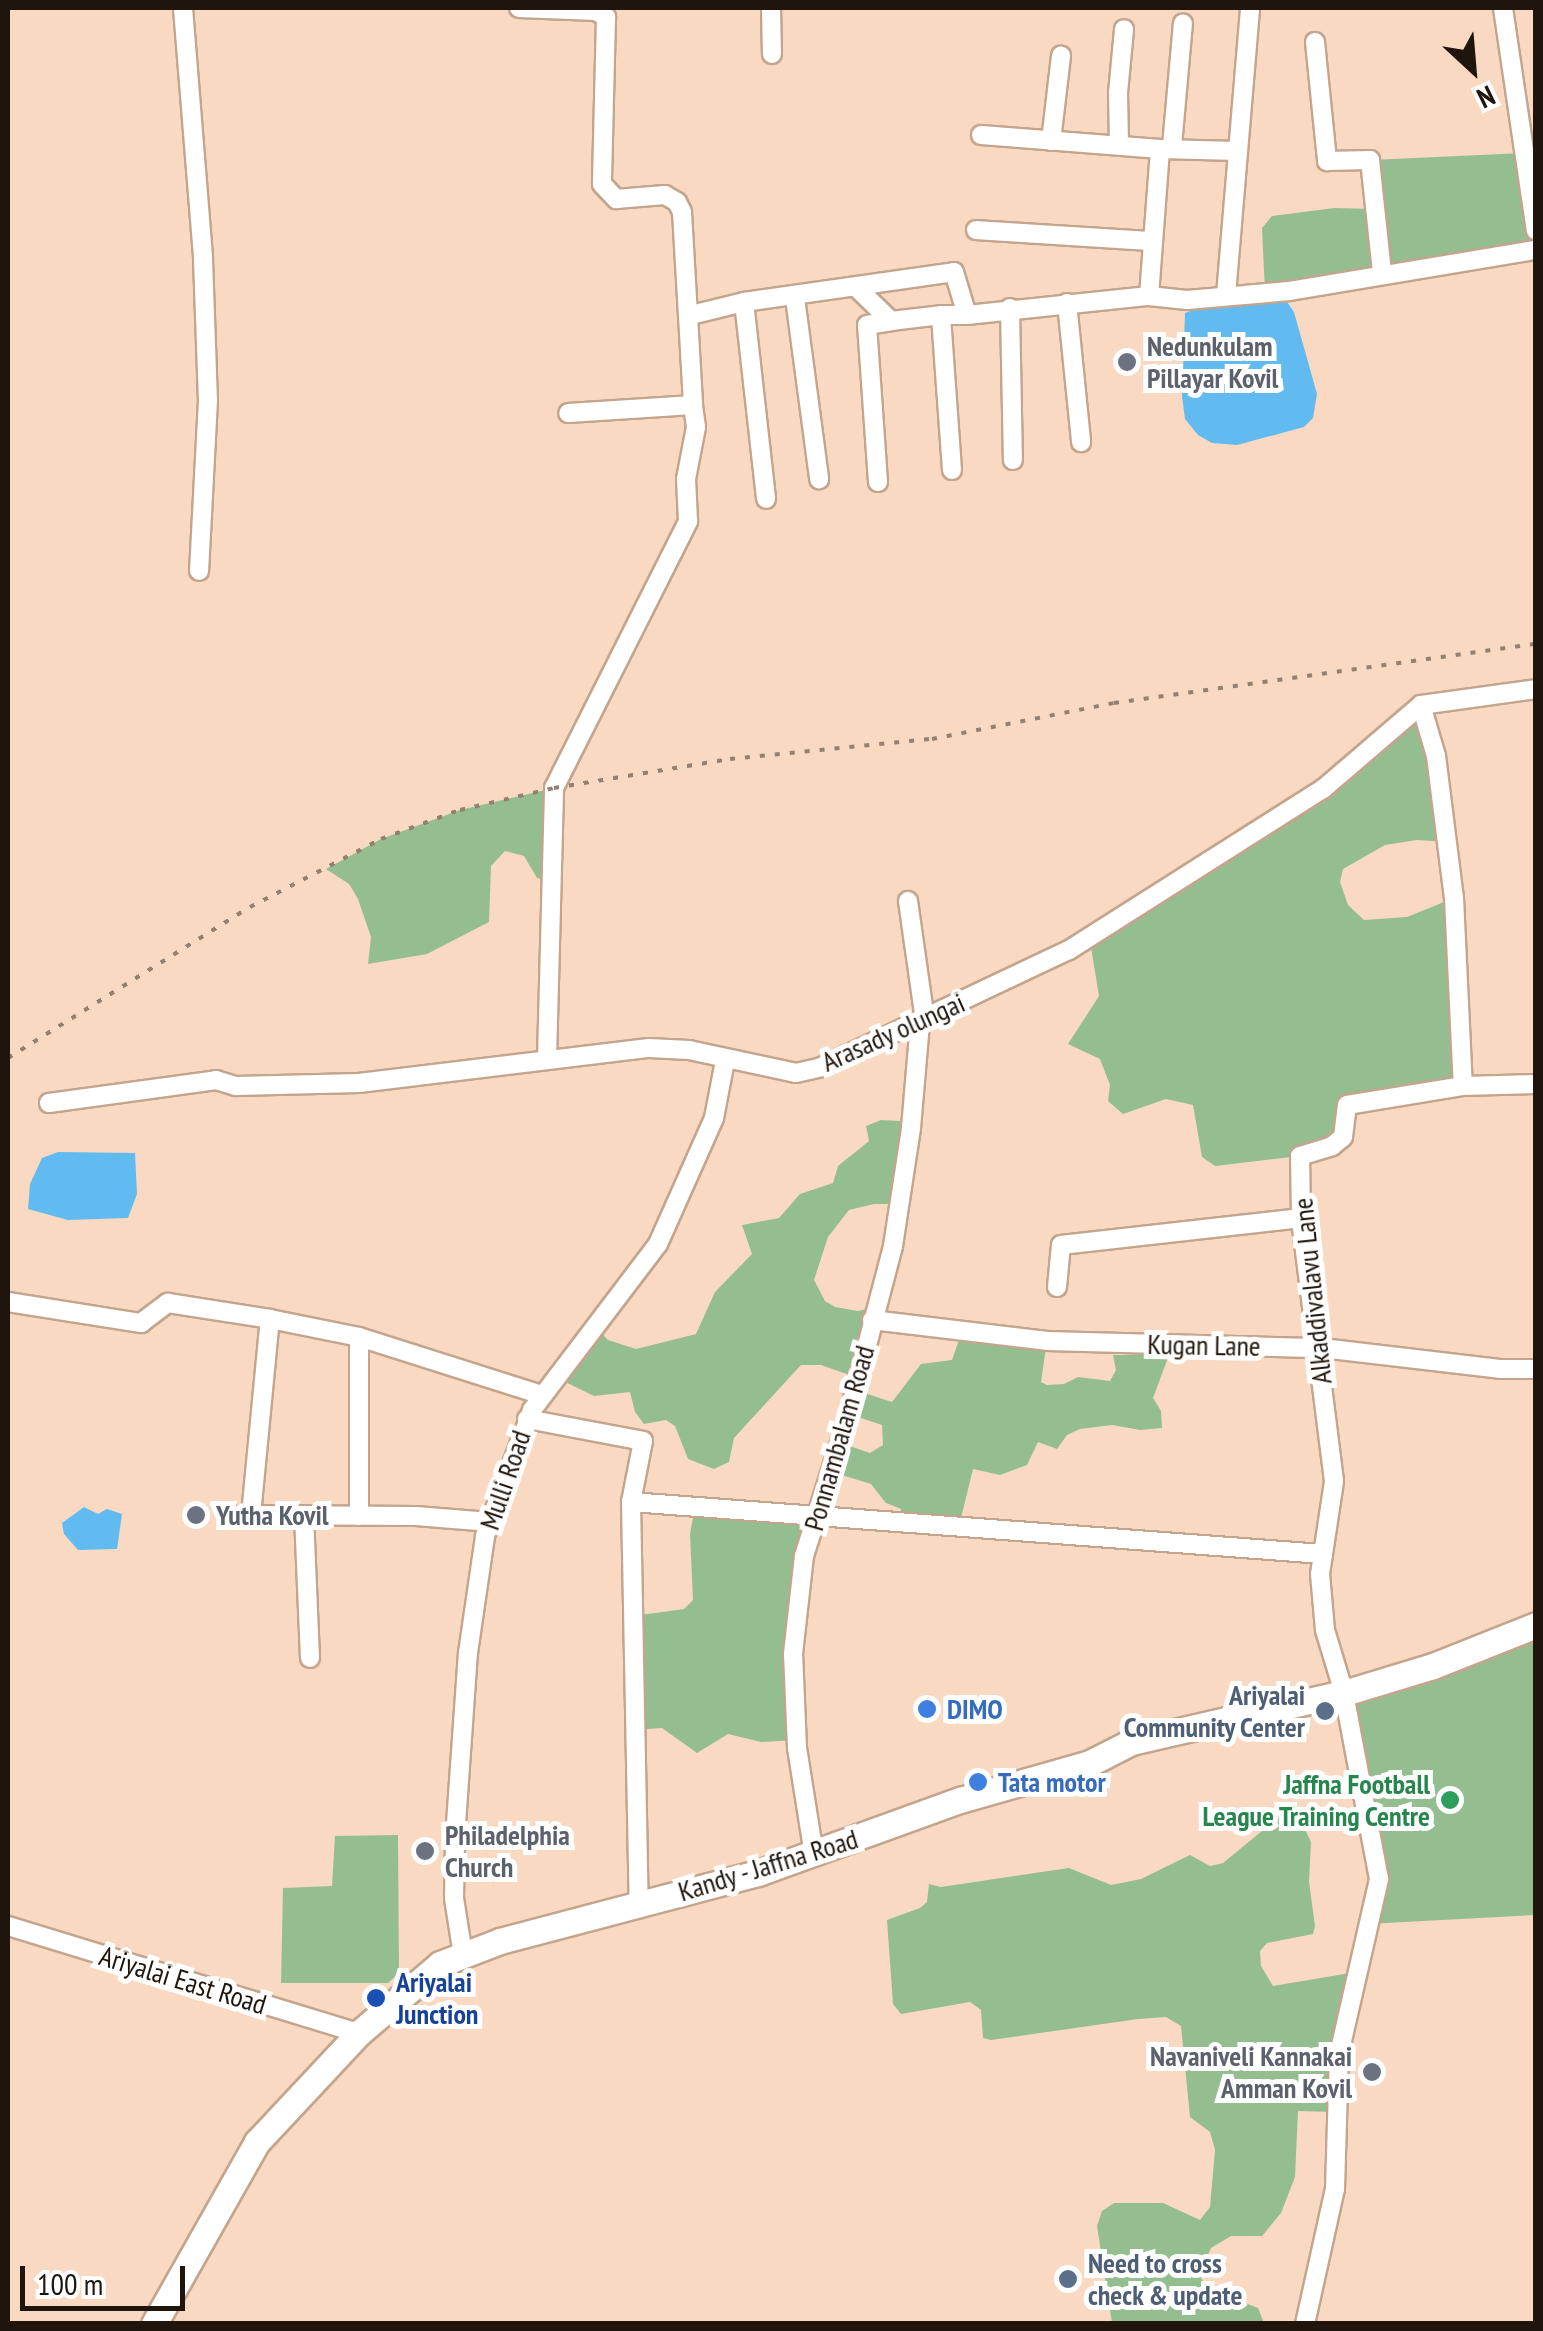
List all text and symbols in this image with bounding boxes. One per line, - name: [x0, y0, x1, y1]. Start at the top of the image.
- north arrow: [1423, 20, 1523, 120]
- text: N: [1471, 77, 1501, 117]
- place label: Nedunkulam Pillayar Kovil: [1147, 329, 1278, 395]
- marker: Nedunkulam Pillayar Kovil: [1116, 351, 1138, 373]
- street label: Arasady olungai: [816, 985, 970, 1079]
- street label: Alkaddivalavu Lane: [1286, 1196, 1338, 1386]
- street label: Kugan Lane: [1147, 1327, 1261, 1363]
- street label: Ponnambalam Road: [797, 1342, 881, 1534]
- street label: Mulli Road: [472, 1426, 538, 1534]
- place label: Yutha Kovil: [216, 1498, 329, 1532]
- marker: Yutha Kovil: [185, 1504, 207, 1526]
- place label: Ariyalai Community Center: [1123, 1678, 1305, 1744]
- place label: DIMO: [947, 1692, 1003, 1726]
- marker: DIMO: [916, 1698, 938, 1720]
- marker: Ariyalai Community Center: [1314, 1700, 1336, 1722]
- place label: Tata motor: [998, 1765, 1106, 1799]
- place label: Jaffna Football League Training Centre: [1201, 1767, 1430, 1833]
- marker: Tata motor: [967, 1771, 989, 1793]
- marker: Jaffna Football League Training Centre: [1439, 1789, 1461, 1811]
- place label: Philadelphia Church: [445, 1818, 570, 1884]
- street label: Kandy - Jaffna Road: [673, 1821, 863, 1909]
- marker: Philadelphia Church: [414, 1840, 436, 1862]
- street label: Ariyalai East Road: [96, 1939, 270, 2021]
- place label: Ariyalai Junction: [396, 1965, 478, 2031]
- marker: Ariyalai Junction: [365, 1987, 387, 2009]
- place label: Navaniveli Kannakai Amman Kovil: [1150, 2039, 1352, 2105]
- marker: Navaniveli Kannakai Amman Kovil: [1361, 2061, 1383, 2083]
- scale bar: [25, 2246, 190, 2308]
- place label: Need to cross check & update: [1088, 2246, 1243, 2312]
- text: 100 m: [37, 2264, 103, 2303]
- marker: Need to cross check & update: [1057, 2268, 1079, 2290]

